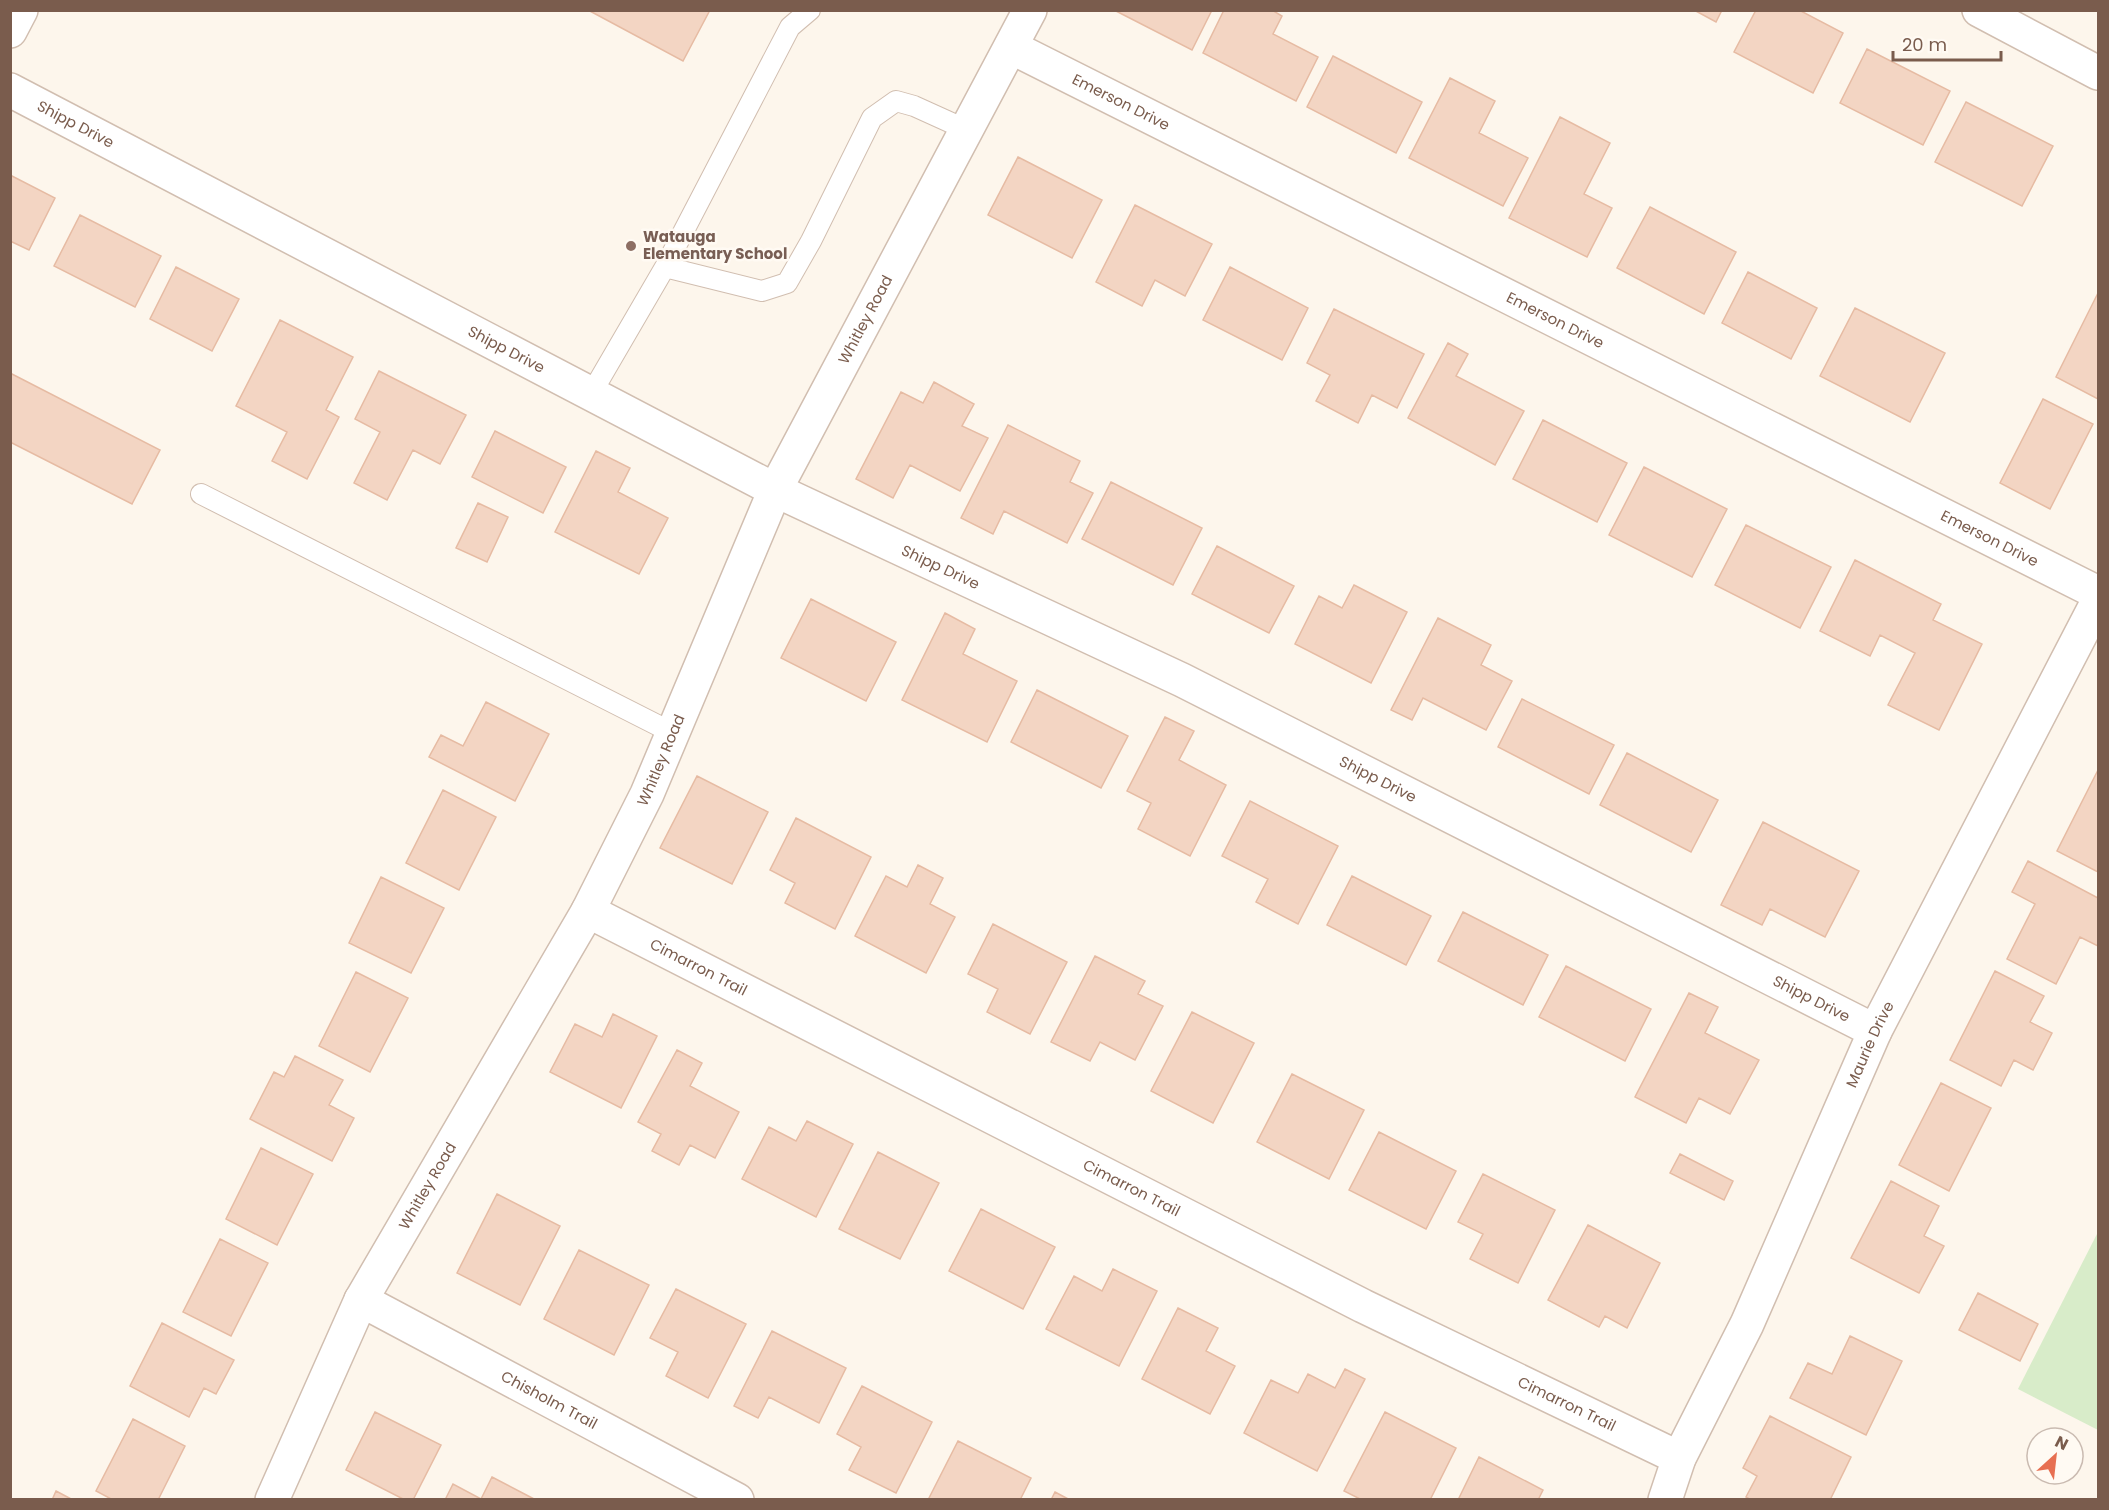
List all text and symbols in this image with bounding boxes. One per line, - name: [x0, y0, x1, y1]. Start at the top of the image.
- scale bar: [1893, 24, 2001, 62]
- text: 20 m: [1902, 32, 1947, 57]
- street label: Emerson Drive: [1069, 68, 1174, 135]
- street label: Shipp Drive: [34, 95, 118, 153]
- place label: Watauga Elementary School: [643, 226, 787, 264]
- marker: Watauga Elementary School: [624, 239, 638, 253]
- street label: Whitley Road: [833, 271, 897, 368]
- street label: Emerson Drive: [1503, 287, 1608, 353]
- street label: Shipp Drive: [464, 320, 549, 378]
- street label: Emerson Drive: [1937, 505, 2042, 571]
- street label: Shipp Drive: [898, 540, 983, 594]
- street label: Whitley Road: [632, 711, 689, 809]
- street label: Shipp Drive: [1336, 750, 1420, 807]
- street label: Cimarron Trail: [646, 933, 751, 1000]
- street label: Shipp Drive: [1769, 970, 1854, 1027]
- street label: Maurie Drive: [1841, 997, 1899, 1091]
- street label: Whitley Road: [393, 1138, 461, 1233]
- street label: Cimarron Trail: [1079, 1154, 1184, 1221]
- street label: Chisholm Trail: [497, 1365, 601, 1434]
- street label: Cimarron Trail: [1514, 1371, 1620, 1436]
- north arrow: [2025, 1426, 2085, 1486]
- text: N: [2051, 1430, 2072, 1456]

